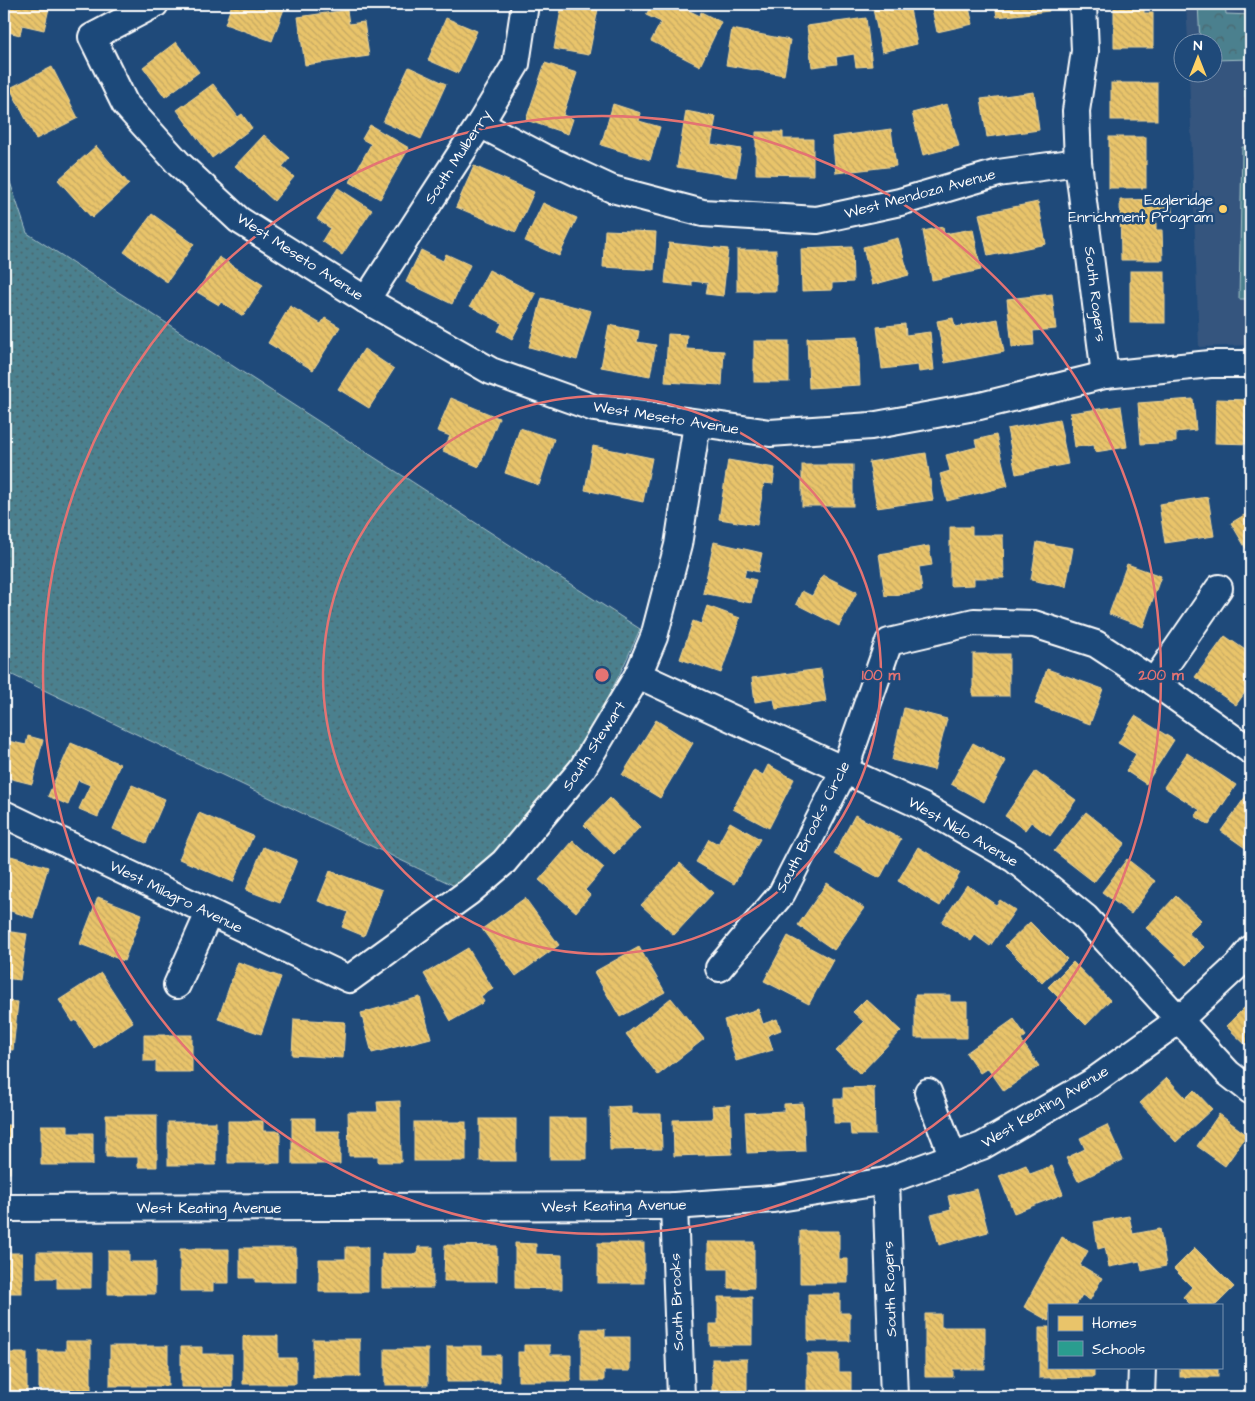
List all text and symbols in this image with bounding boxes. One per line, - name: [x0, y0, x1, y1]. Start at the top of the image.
- north arrow: [1172, 32, 1222, 82]
- text: N: [1194, 36, 1203, 56]
- street label: South Mulberry: [420, 106, 497, 209]
- street label: West Mendoza Avenue: [842, 164, 998, 224]
- place label: Eagleridge Enrichment Program: [1068, 190, 1213, 229]
- marker: Eagleridge Enrichment Program: [1217, 203, 1229, 215]
- street label: West Meseto Avenue: [233, 208, 367, 306]
- street label: South Rogers: [1078, 245, 1111, 343]
- street label: West Meseto Avenue: [592, 396, 740, 440]
- text: 100 m: [862, 665, 901, 686]
- text: 200 m: [1137, 665, 1184, 686]
- centre of rings: [593, 666, 611, 684]
- street label: South Stewart: [557, 697, 631, 795]
- street label: South Brooks Circle: [771, 758, 855, 896]
- street label: West Nido Avenue: [904, 792, 1022, 872]
- street label: West Milagro Avenue: [105, 856, 246, 939]
- street label: West Keating Avenue: [977, 1061, 1113, 1154]
- street label: West Keating Avenue: [541, 1194, 687, 1219]
- street label: West Keating Avenue: [137, 1198, 281, 1220]
- street label: South Rogers: [878, 1240, 903, 1337]
- street label: South Brooks: [665, 1252, 689, 1351]
- legend: [1048, 1304, 1222, 1368]
- text: Homes: [1092, 1313, 1137, 1334]
- text: Schools: [1092, 1339, 1146, 1360]

